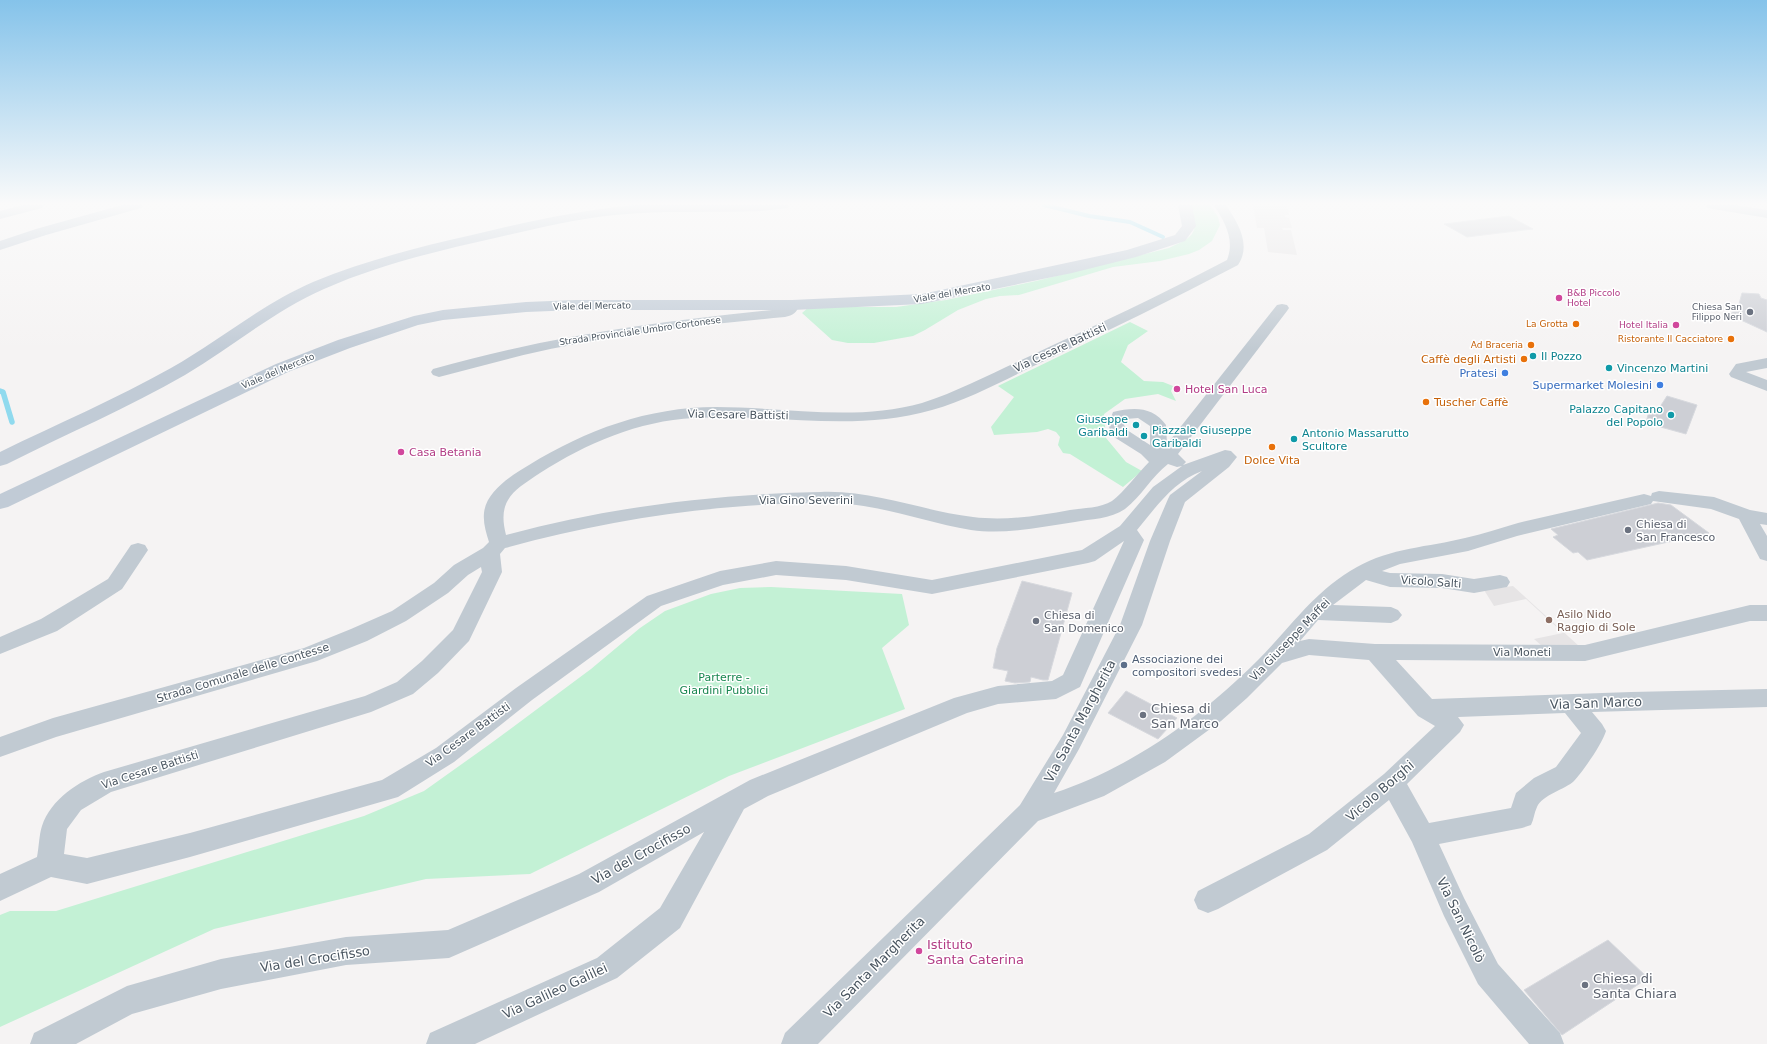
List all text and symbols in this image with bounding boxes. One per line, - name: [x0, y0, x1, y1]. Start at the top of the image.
- street label: Viale del Mercato: [913, 281, 992, 305]
- place label: B&B Piccolo Hotel: [1567, 288, 1621, 308]
- marker: B&B Piccolo Hotel: [1554, 293, 1564, 303]
- street label: Viale del Mercato: [553, 300, 631, 312]
- place label: Chiesa San Filippo Neri: [1692, 302, 1742, 322]
- marker: Chiesa San Filippo Neri: [1745, 307, 1755, 317]
- street label: Strada Provinciale Umbro Cortonese: [559, 315, 722, 347]
- place label: La Grotta: [1526, 319, 1568, 329]
- marker: La Grotta: [1571, 319, 1581, 329]
- place label: Hotel Italia: [1619, 320, 1668, 330]
- marker: Hotel Italia: [1671, 320, 1681, 330]
- street label: Via Cesare Battisti: [1011, 321, 1109, 375]
- place label: Ristorante Il Cacciatore: [1618, 334, 1723, 344]
- marker: Ristorante Il Cacciatore: [1726, 334, 1736, 344]
- place label: Ad Braceria: [1471, 340, 1523, 350]
- marker: Ad Braceria: [1526, 340, 1536, 350]
- place label: Il Pozzo: [1541, 350, 1582, 363]
- street label: Viale del Mercato: [240, 351, 316, 391]
- marker: Il Pozzo: [1528, 351, 1538, 361]
- place label: Caffè degli Artisti: [1421, 353, 1516, 366]
- marker: Caffè degli Artisti: [1519, 354, 1529, 364]
- place label: Vincenzo Martini: [1617, 362, 1708, 375]
- marker: Vincenzo Martini: [1604, 363, 1614, 373]
- place label: Pratesi: [1459, 367, 1497, 380]
- marker: Pratesi: [1500, 368, 1510, 378]
- place label: Supermarket Molesini: [1533, 379, 1652, 392]
- marker: Supermarket Molesini: [1655, 380, 1665, 390]
- place label: Hotel San Luca: [1185, 383, 1268, 396]
- marker: Hotel San Luca: [1172, 384, 1182, 394]
- place label: Tuscher Caffè: [1433, 396, 1509, 409]
- marker: Tuscher Caffè: [1421, 397, 1431, 407]
- place label: Palazzo Capitano del Popolo: [1569, 403, 1663, 429]
- street label: Via Cesare Battisti: [687, 408, 789, 422]
- marker: Palazzo Capitano del Popolo: [1666, 410, 1676, 420]
- place label: Giuseppe Garibaldi: [1076, 413, 1128, 439]
- marker: Giuseppe Garibaldi: [1131, 420, 1141, 430]
- place label: Piazzale Giuseppe Garibaldi: [1152, 424, 1252, 450]
- place label: Antonio Massarutto Scultore: [1302, 427, 1409, 453]
- marker: Piazzale Giuseppe Garibaldi: [1139, 431, 1149, 441]
- marker: Antonio Massarutto Scultore: [1289, 434, 1299, 444]
- marker: Dolce Vita: [1267, 442, 1277, 452]
- place label: Casa Betania: [409, 446, 482, 459]
- marker: Casa Betania: [396, 447, 406, 457]
- place label: Dolce Vita: [1244, 454, 1300, 467]
- street label: Via Gino Severini: [759, 494, 853, 507]
- place label: Chiesa di San Francesco: [1636, 518, 1716, 544]
- marker: Chiesa di San Francesco: [1623, 525, 1633, 535]
- street label: Vicolo Salti: [1400, 573, 1462, 591]
- street label: Via Giuseppe Maffei: [1247, 596, 1333, 684]
- place label: Asilo Nido Raggio di Sole: [1557, 608, 1636, 634]
- place label: Chiesa di San Domenico: [1044, 609, 1124, 635]
- marker: Asilo Nido Raggio di Sole: [1544, 615, 1554, 625]
- marker: Chiesa di San Domenico: [1031, 616, 1041, 626]
- street label: Strada Comunale delle Contesse: [155, 640, 331, 705]
- street label: Via Moneti: [1493, 646, 1551, 659]
- place label: Associazione dei compositori svedesi: [1132, 653, 1242, 679]
- street label: Via Santa Margherita: [1041, 657, 1119, 785]
- marker: Associazione dei compositori svedesi: [1119, 660, 1129, 670]
- park label: Parterre - Giardini Pubblici: [680, 671, 768, 697]
- street label: Via San Marco: [1550, 694, 1642, 712]
- street label: Via Cesare Battisti: [423, 700, 513, 770]
- place label: Chiesa di San Marco: [1151, 701, 1219, 731]
- marker: Chiesa di San Marco: [1138, 710, 1148, 720]
- street label: Via Cesare Battisti: [100, 748, 200, 792]
- street label: Vicolo Borghi: [1343, 757, 1417, 825]
- street label: Via del Crocifisso: [589, 821, 693, 887]
- street label: Via San Nicolò: [1434, 875, 1488, 965]
- street label: Via Santa Margherita: [820, 913, 928, 1021]
- place label: Istituto Santa Caterina: [927, 937, 1024, 967]
- street label: Via del Crocifisso: [259, 943, 371, 975]
- marker: Istituto Santa Caterina: [914, 946, 924, 956]
- street label: Via Galileo Galilei: [500, 960, 610, 1022]
- place label: Chiesa di Santa Chiara: [1593, 971, 1677, 1001]
- marker: Chiesa di Santa Chiara: [1580, 980, 1590, 990]

